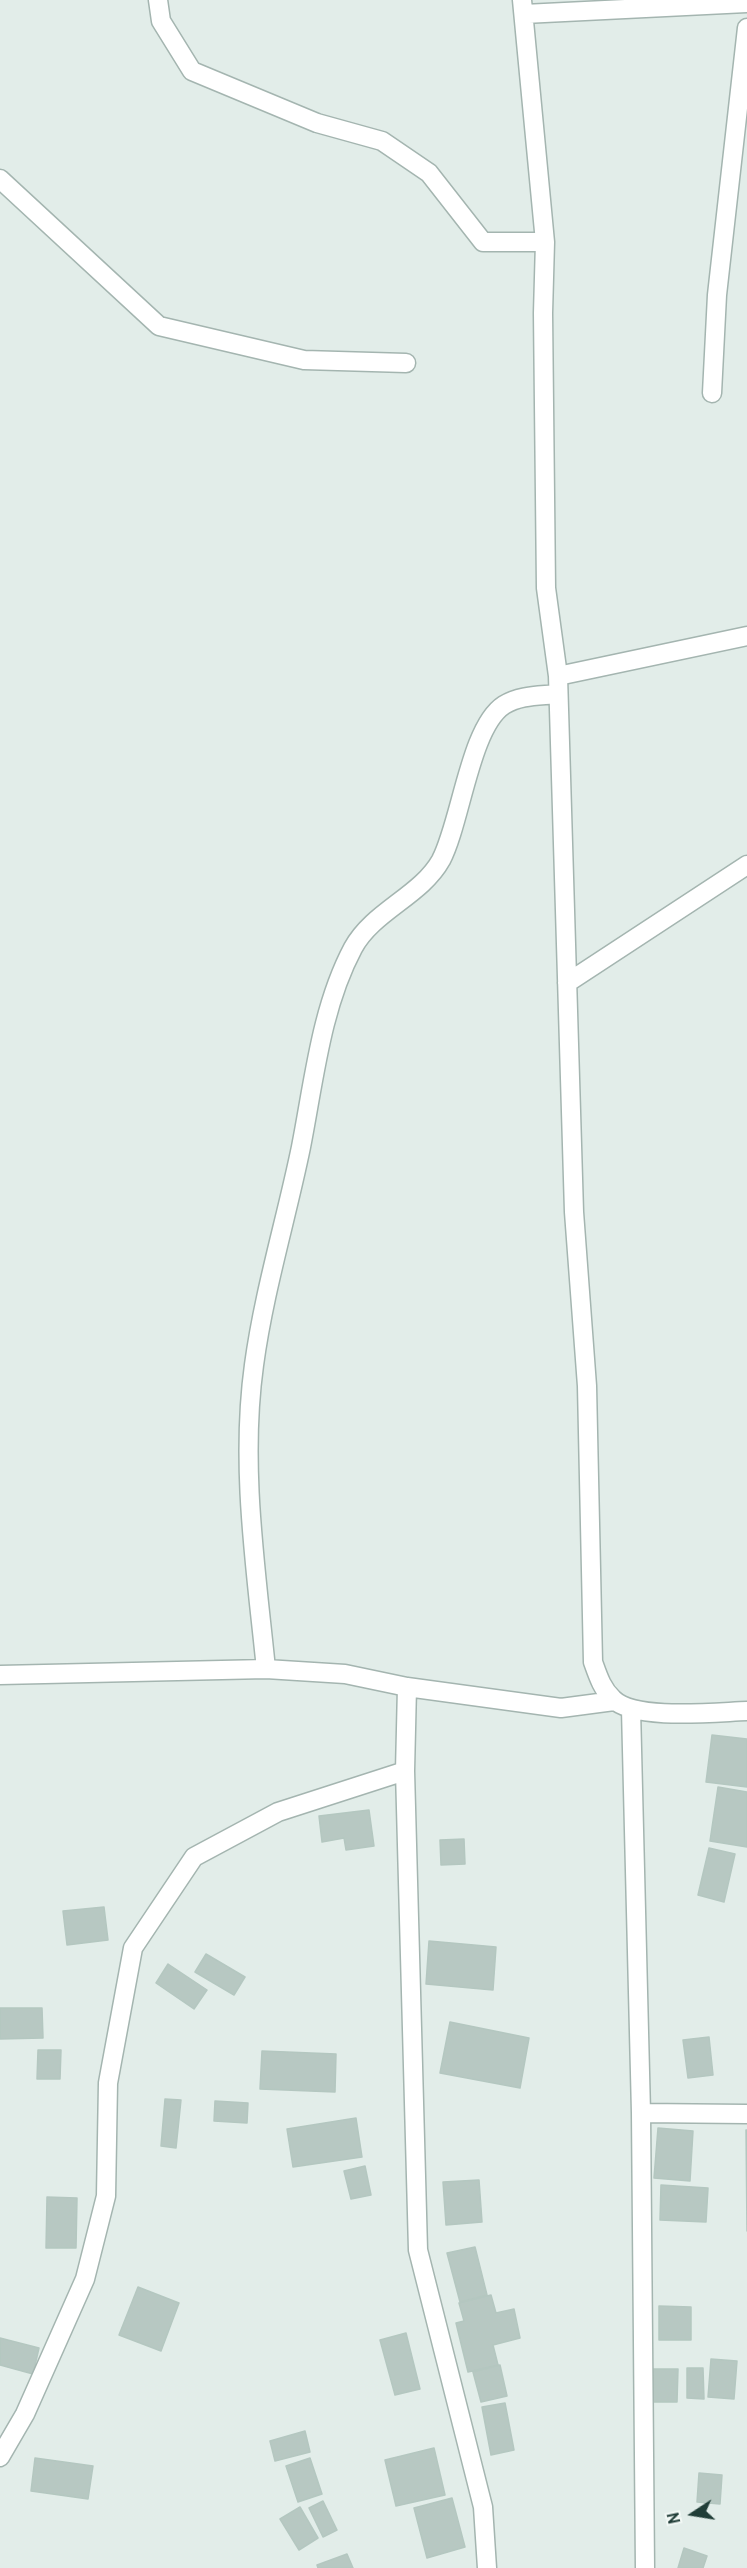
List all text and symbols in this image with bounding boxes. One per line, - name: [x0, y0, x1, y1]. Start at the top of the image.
- north arrow: [663, 2484, 723, 2544]
- text: N: [664, 2510, 686, 2525]

